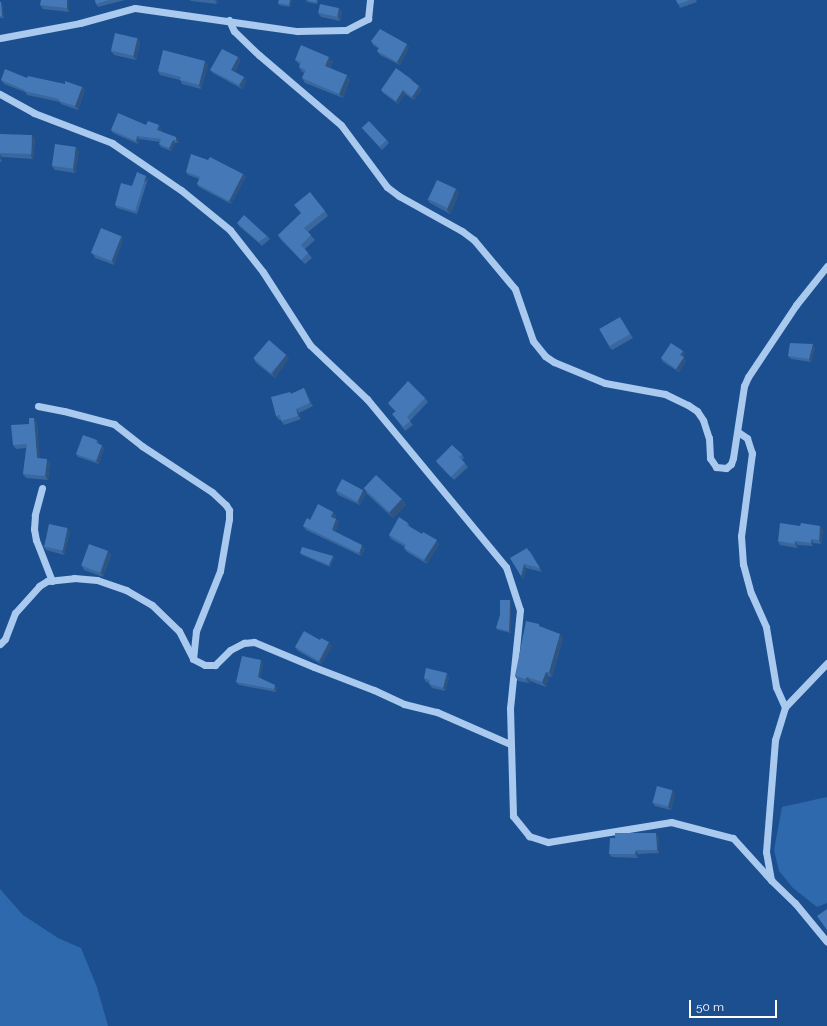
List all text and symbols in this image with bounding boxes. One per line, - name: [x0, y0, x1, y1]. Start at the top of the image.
- scale bar: [691, 992, 779, 1018]
- text: 50 m: [696, 1000, 724, 1014]

